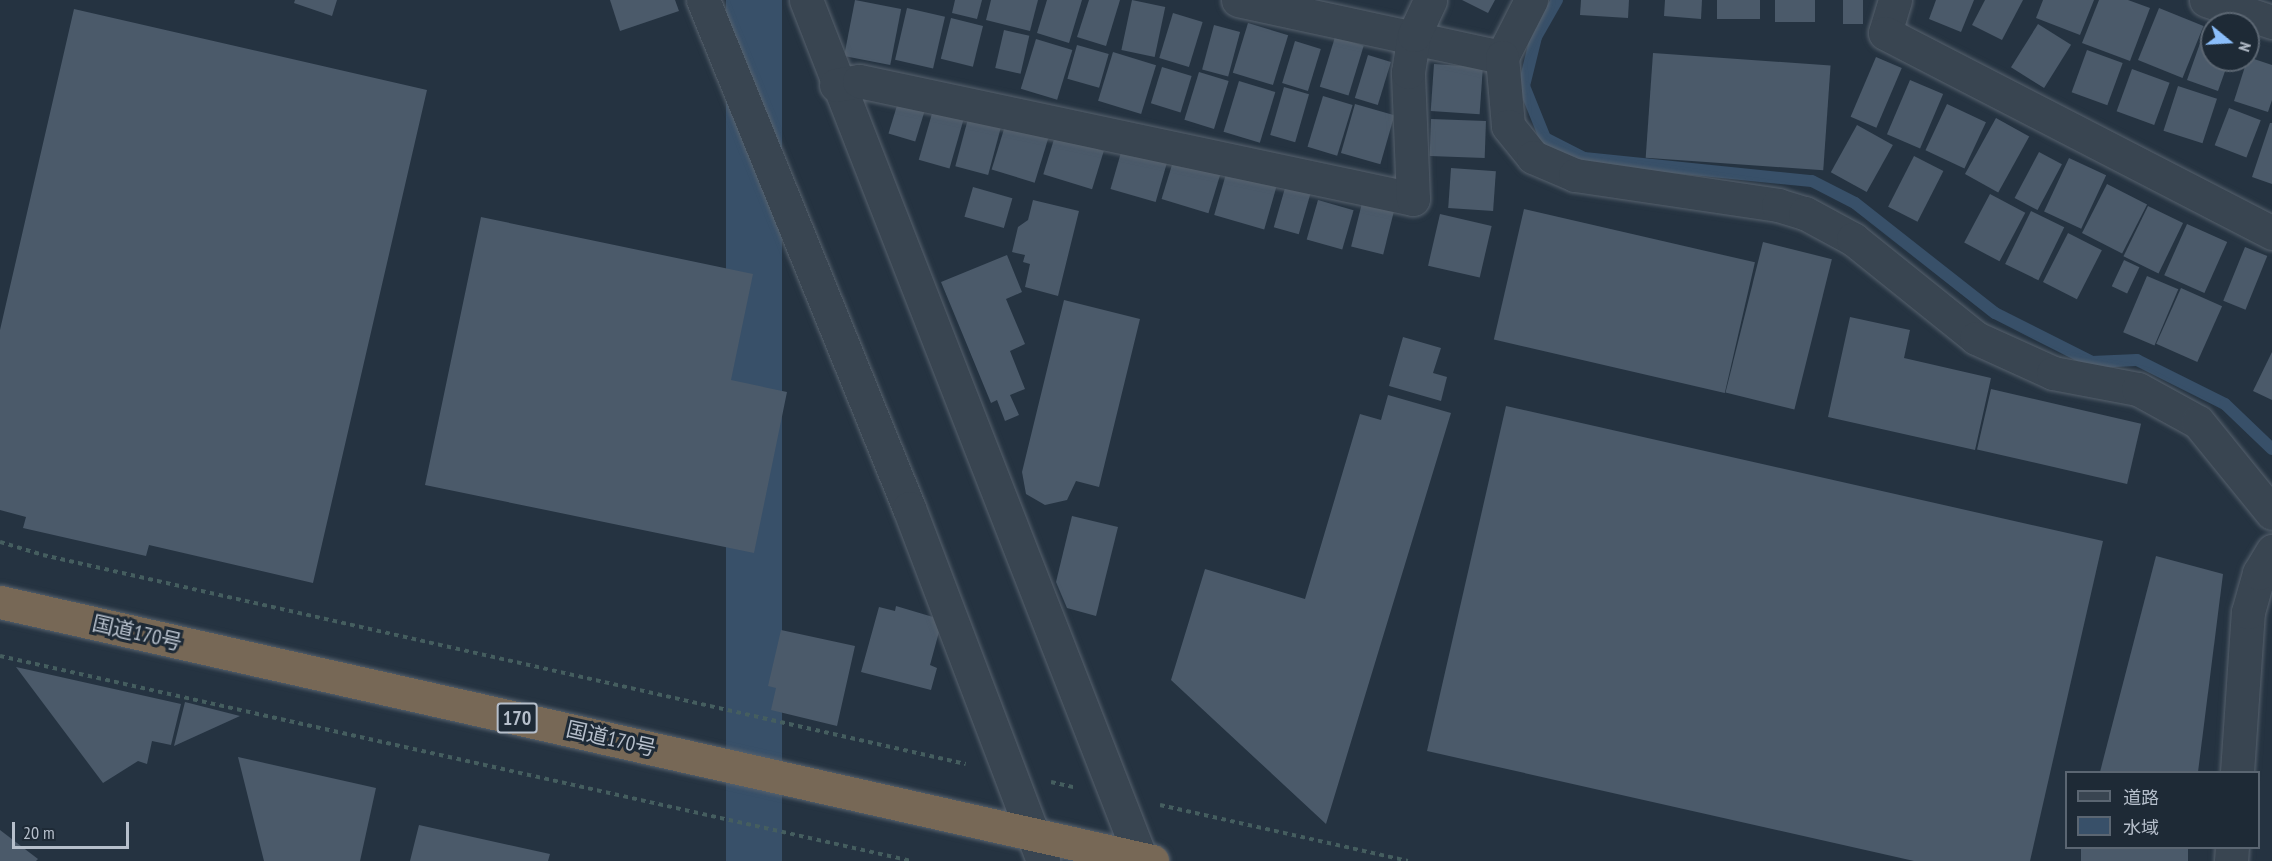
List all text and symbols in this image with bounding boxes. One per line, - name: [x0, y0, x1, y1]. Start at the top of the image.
- north arrow: [2200, 12, 2260, 72]
- text: N: [2234, 40, 2256, 54]
- street label: 国道170号: [90, 610, 184, 656]
- road number: 170: [496, 701, 538, 735]
- street label: 国道170号: [564, 716, 658, 762]
- legend: [2065, 771, 2260, 849]
- text: 道路: [2123, 786, 2159, 809]
- scale bar: [15, 810, 132, 848]
- text: 水域: [2123, 816, 2159, 839]
- text: 20 m: [23, 821, 55, 844]

